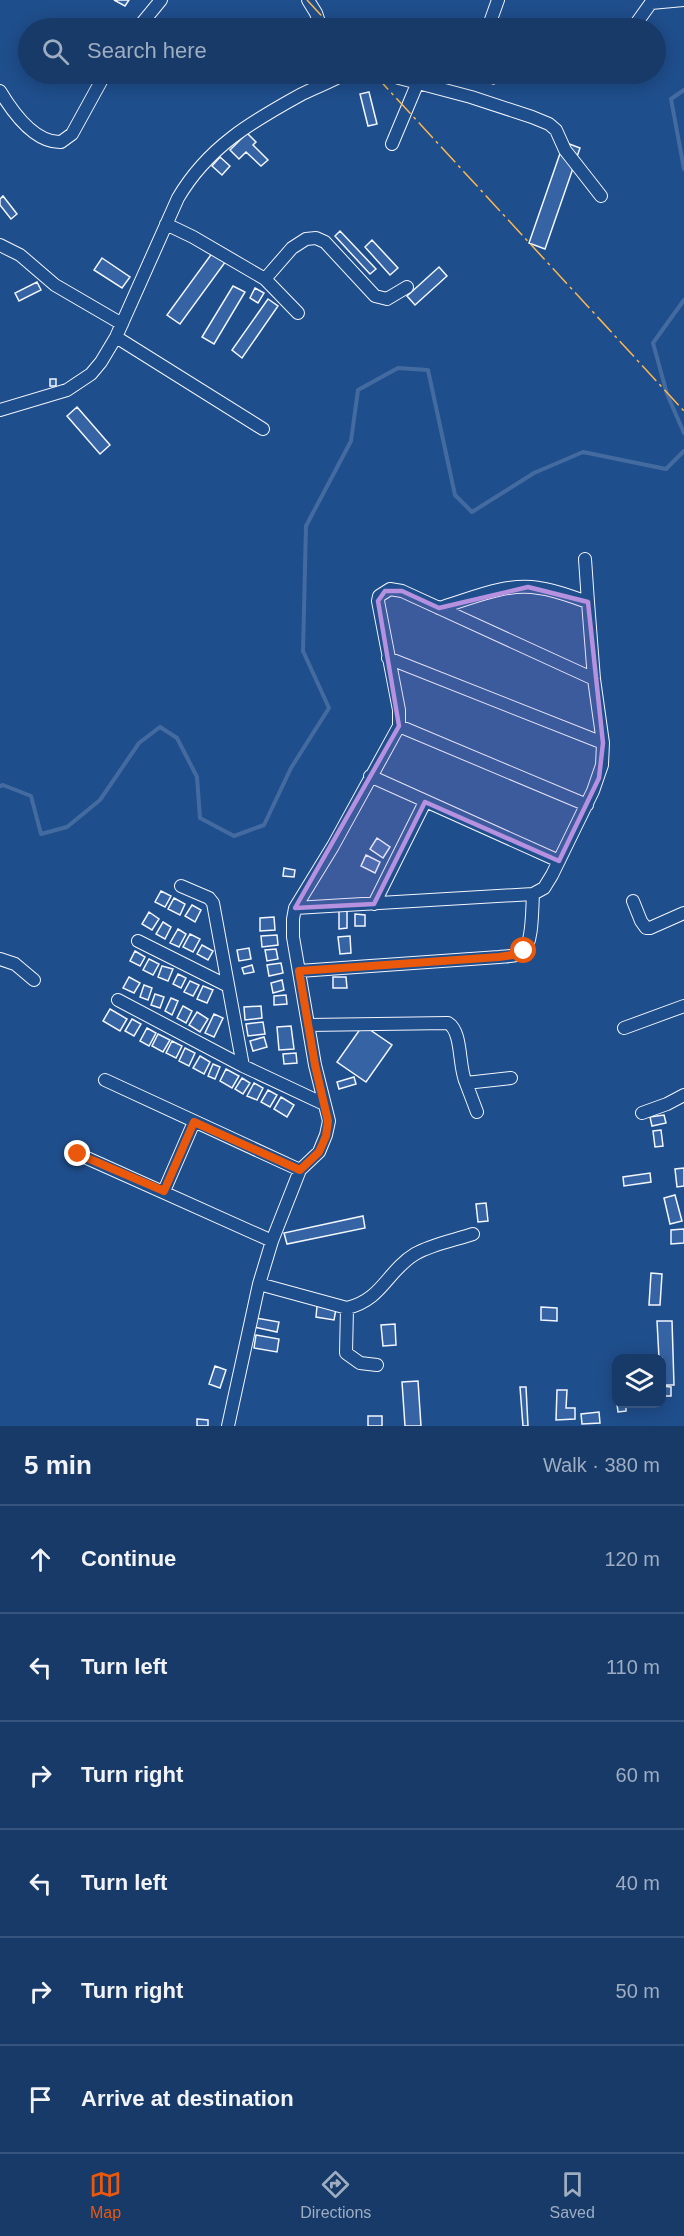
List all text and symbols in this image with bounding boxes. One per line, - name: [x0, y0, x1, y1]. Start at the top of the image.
- search box: [18, 18, 666, 84]
- icon: search: [39, 35, 72, 68]
- text: Search here: [87, 38, 207, 63]
- route start: [510, 937, 536, 963]
- route end: [64, 1140, 90, 1166]
- map controls: [612, 1354, 666, 1408]
- button: layers: [612, 1354, 666, 1408]
- text: 5 min: [24, 1450, 92, 1480]
- text: Walk · 380 m: [543, 1454, 660, 1476]
- icon: ahead: [24, 1543, 57, 1576]
- text: Continue: [81, 1546, 176, 1571]
- text: 120 m: [604, 1548, 660, 1570]
- icon: left: [24, 1651, 57, 1684]
- text: Turn left: [81, 1654, 167, 1679]
- text: 110 m: [606, 1656, 660, 1678]
- icon: right: [24, 1759, 57, 1792]
- text: Turn right: [81, 1762, 183, 1787]
- text: 60 m: [616, 1764, 660, 1786]
- icon: left: [24, 1867, 57, 1900]
- text: Turn left: [81, 1870, 167, 1895]
- text: 40 m: [616, 1872, 660, 1894]
- icon: right: [24, 1975, 57, 2008]
- text: Turn right: [81, 1978, 183, 2003]
- text: 50 m: [616, 1980, 660, 2002]
- icon: arrive: [24, 2083, 57, 2116]
- text: Arrive at destination: [81, 2086, 294, 2111]
- tab: Map: [89, 2168, 122, 2222]
- tab: Directions: [300, 2168, 371, 2222]
- tab: Saved: [550, 2168, 595, 2222]

